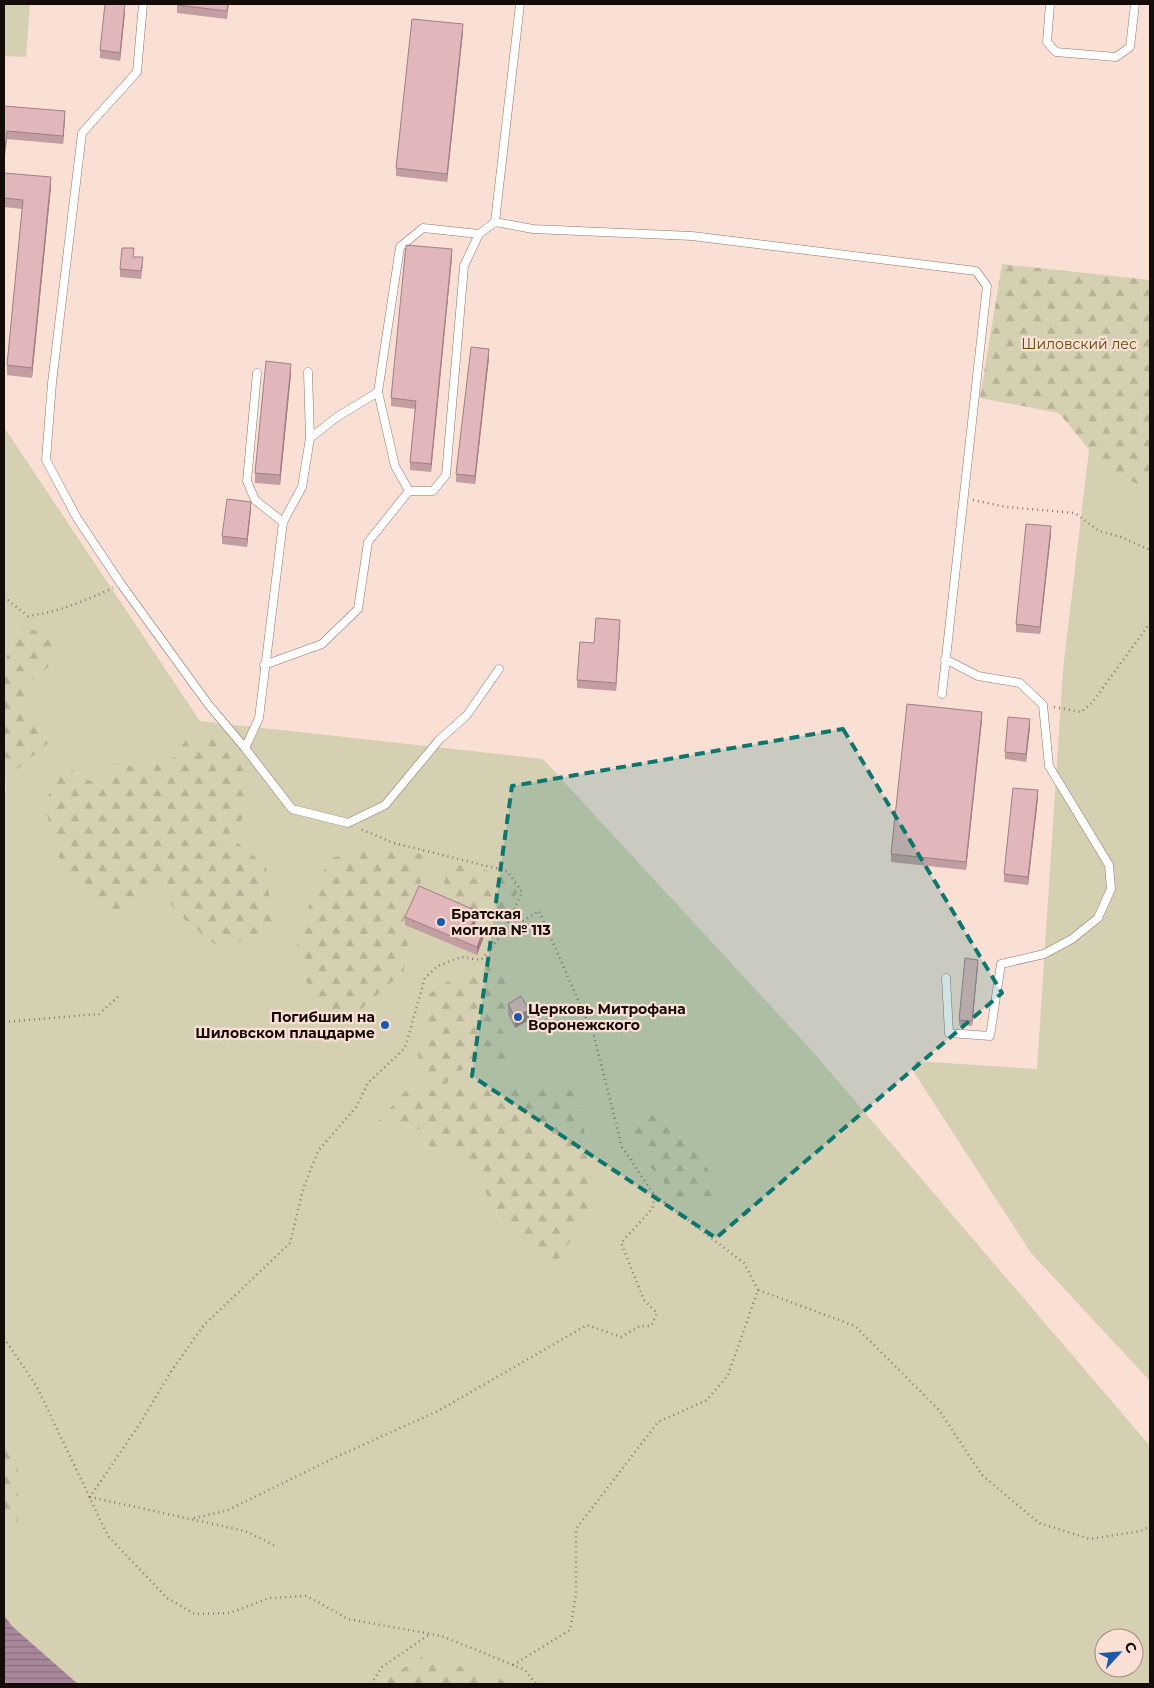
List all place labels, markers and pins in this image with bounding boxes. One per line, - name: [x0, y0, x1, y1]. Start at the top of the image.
- place label: Братская могила № 113: [451, 905, 551, 939]
- marker: Братская могила № 113: [435, 916, 447, 928]
- place label: Церковь Митрофана Воронежского: [528, 1000, 686, 1034]
- place label: Погибшим на Шиловском плацдарме: [195, 1008, 375, 1042]
- marker: Церковь Митрофана Воронежского: [512, 1011, 524, 1023]
- marker: Погибшим на Шиловском плацдарме: [379, 1019, 391, 1031]

